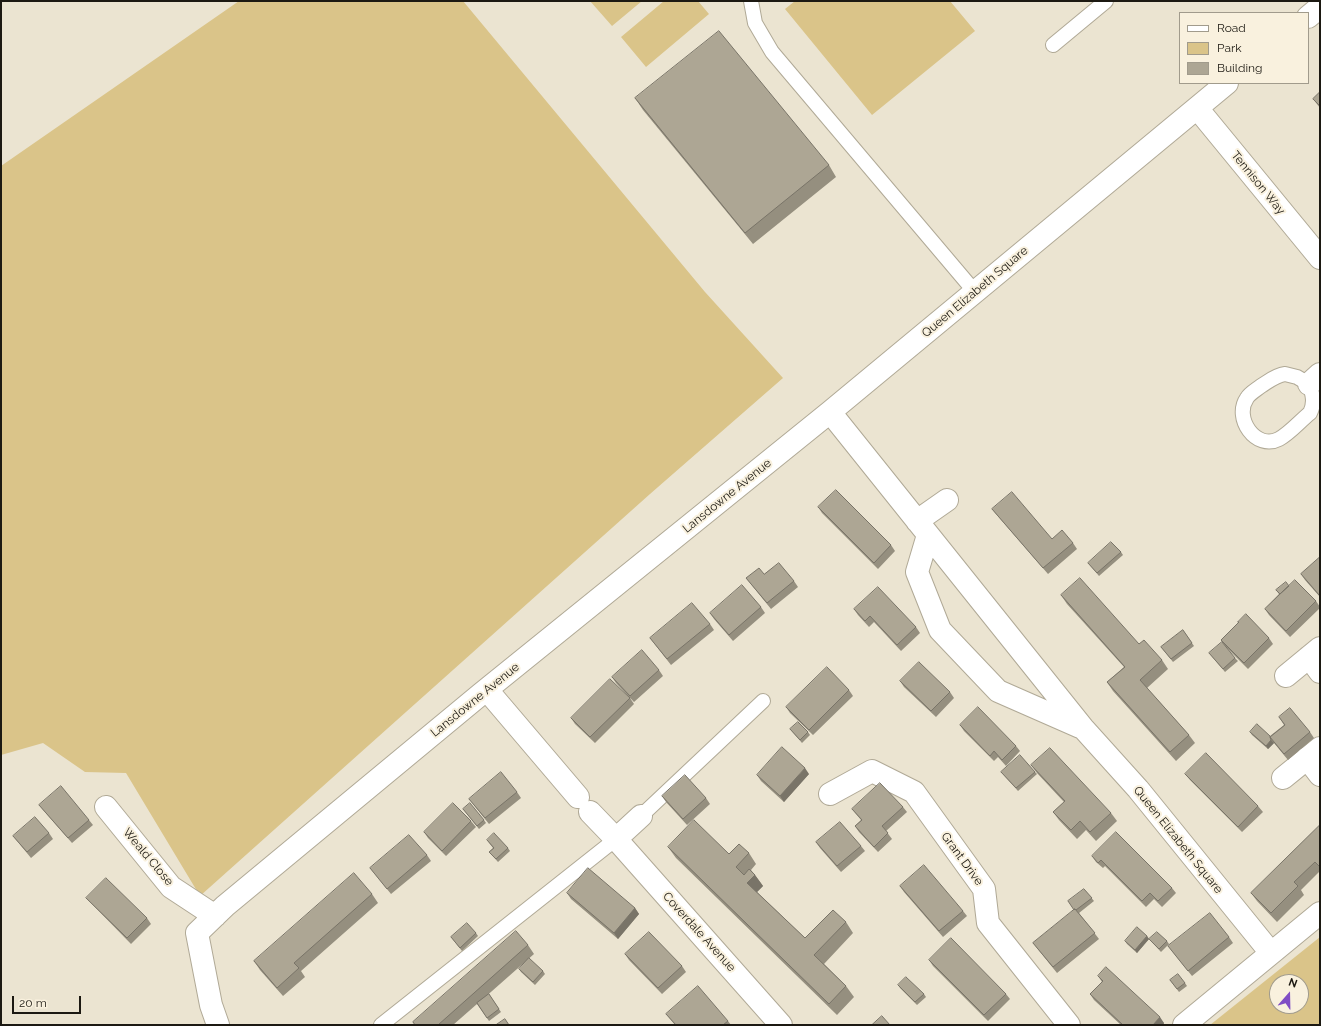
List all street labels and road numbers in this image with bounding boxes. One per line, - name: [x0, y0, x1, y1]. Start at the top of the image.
- street label: Tennison Way: [1228, 148, 1288, 218]
- street label: Queen Elizabeth Square: [919, 243, 1031, 341]
- street label: Lansdowne Avenue: [680, 456, 774, 536]
- street label: Lansdowne Avenue: [428, 660, 522, 740]
- street label: Queen Elizabeth Square: [1130, 783, 1226, 897]
- street label: Weald Close: [120, 825, 176, 889]
- street label: Grant Drive: [938, 830, 986, 888]
- street label: Coverdale Avenue: [660, 889, 738, 975]

